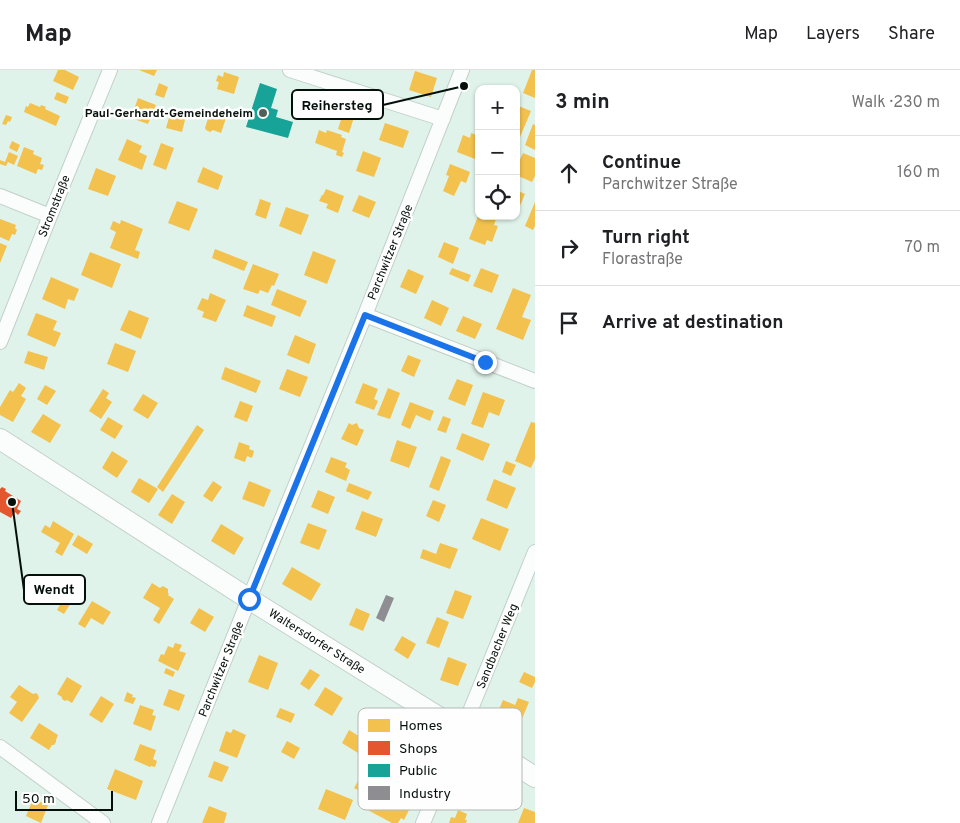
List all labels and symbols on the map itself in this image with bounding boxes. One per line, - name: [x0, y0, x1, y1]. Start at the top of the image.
- callout: Reihersteg: [292, 90, 383, 119]
- text: Reihersteg: [301, 98, 373, 115]
- place label: Paul-Gerhardt-Gemeindeheim: [85, 106, 253, 122]
- marker: Paul-Gerhardt-Gemeindeheim: [257, 107, 269, 119]
- street label: Stromstraße: [35, 173, 75, 240]
- street label: Parchwitzer Straße: [364, 202, 417, 303]
- route end: [474, 351, 497, 374]
- callout: Wendt: [24, 575, 85, 604]
- text: Wendt: [33, 582, 75, 599]
- route start: [238, 588, 261, 611]
- street label: Sandbacher Weg: [474, 601, 522, 691]
- street label: Waltersdorfer Straße: [265, 606, 368, 678]
- street label: Parchwitzer Straße: [195, 619, 248, 720]
- legend: [358, 708, 522, 810]
- text: Homes: [399, 718, 443, 735]
- text: Shops: [399, 741, 438, 758]
- text: Public: [399, 763, 438, 780]
- text: Industry: [399, 786, 451, 803]
- scale bar: [15, 788, 112, 811]

